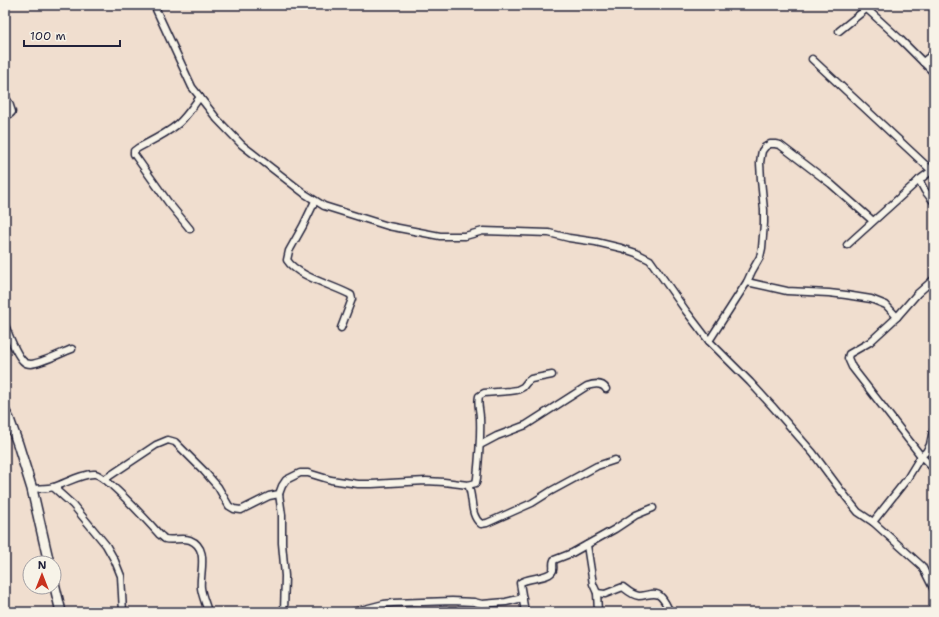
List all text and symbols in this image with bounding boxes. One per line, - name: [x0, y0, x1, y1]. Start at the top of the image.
- scale bar: [24, 22, 120, 48]
- text: 100 m: [30, 28, 66, 44]
- north arrow: [22, 555, 62, 595]
- text: N: [38, 558, 47, 573]

